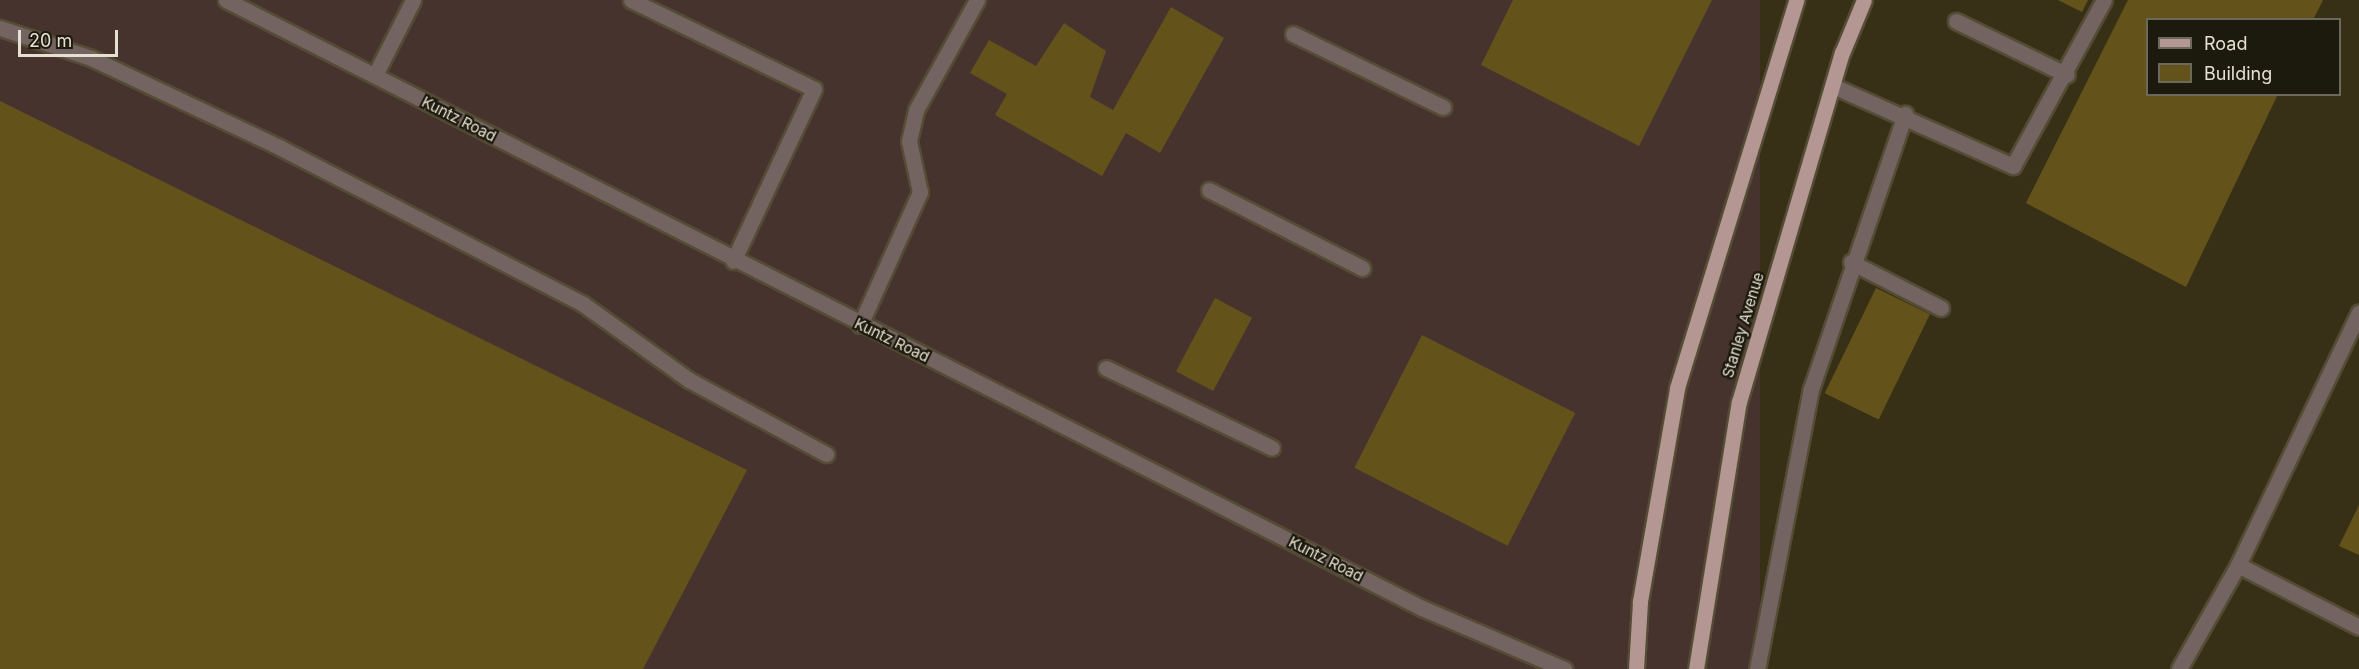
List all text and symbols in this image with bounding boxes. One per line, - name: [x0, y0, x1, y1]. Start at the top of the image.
- scale bar: [21, 18, 122, 56]
- legend: [2146, 18, 2341, 96]
- text: 20 m: [29, 30, 72, 51]
- text: Road: [2204, 33, 2247, 54]
- text: Building: [2204, 63, 2272, 84]
- street label: Kuntz Road: [419, 93, 499, 145]
- street label: Stanley Avenue: [1718, 270, 1768, 380]
- street label: Kuntz Road: [852, 314, 932, 366]
- street label: Kuntz Road: [1286, 533, 1366, 585]

